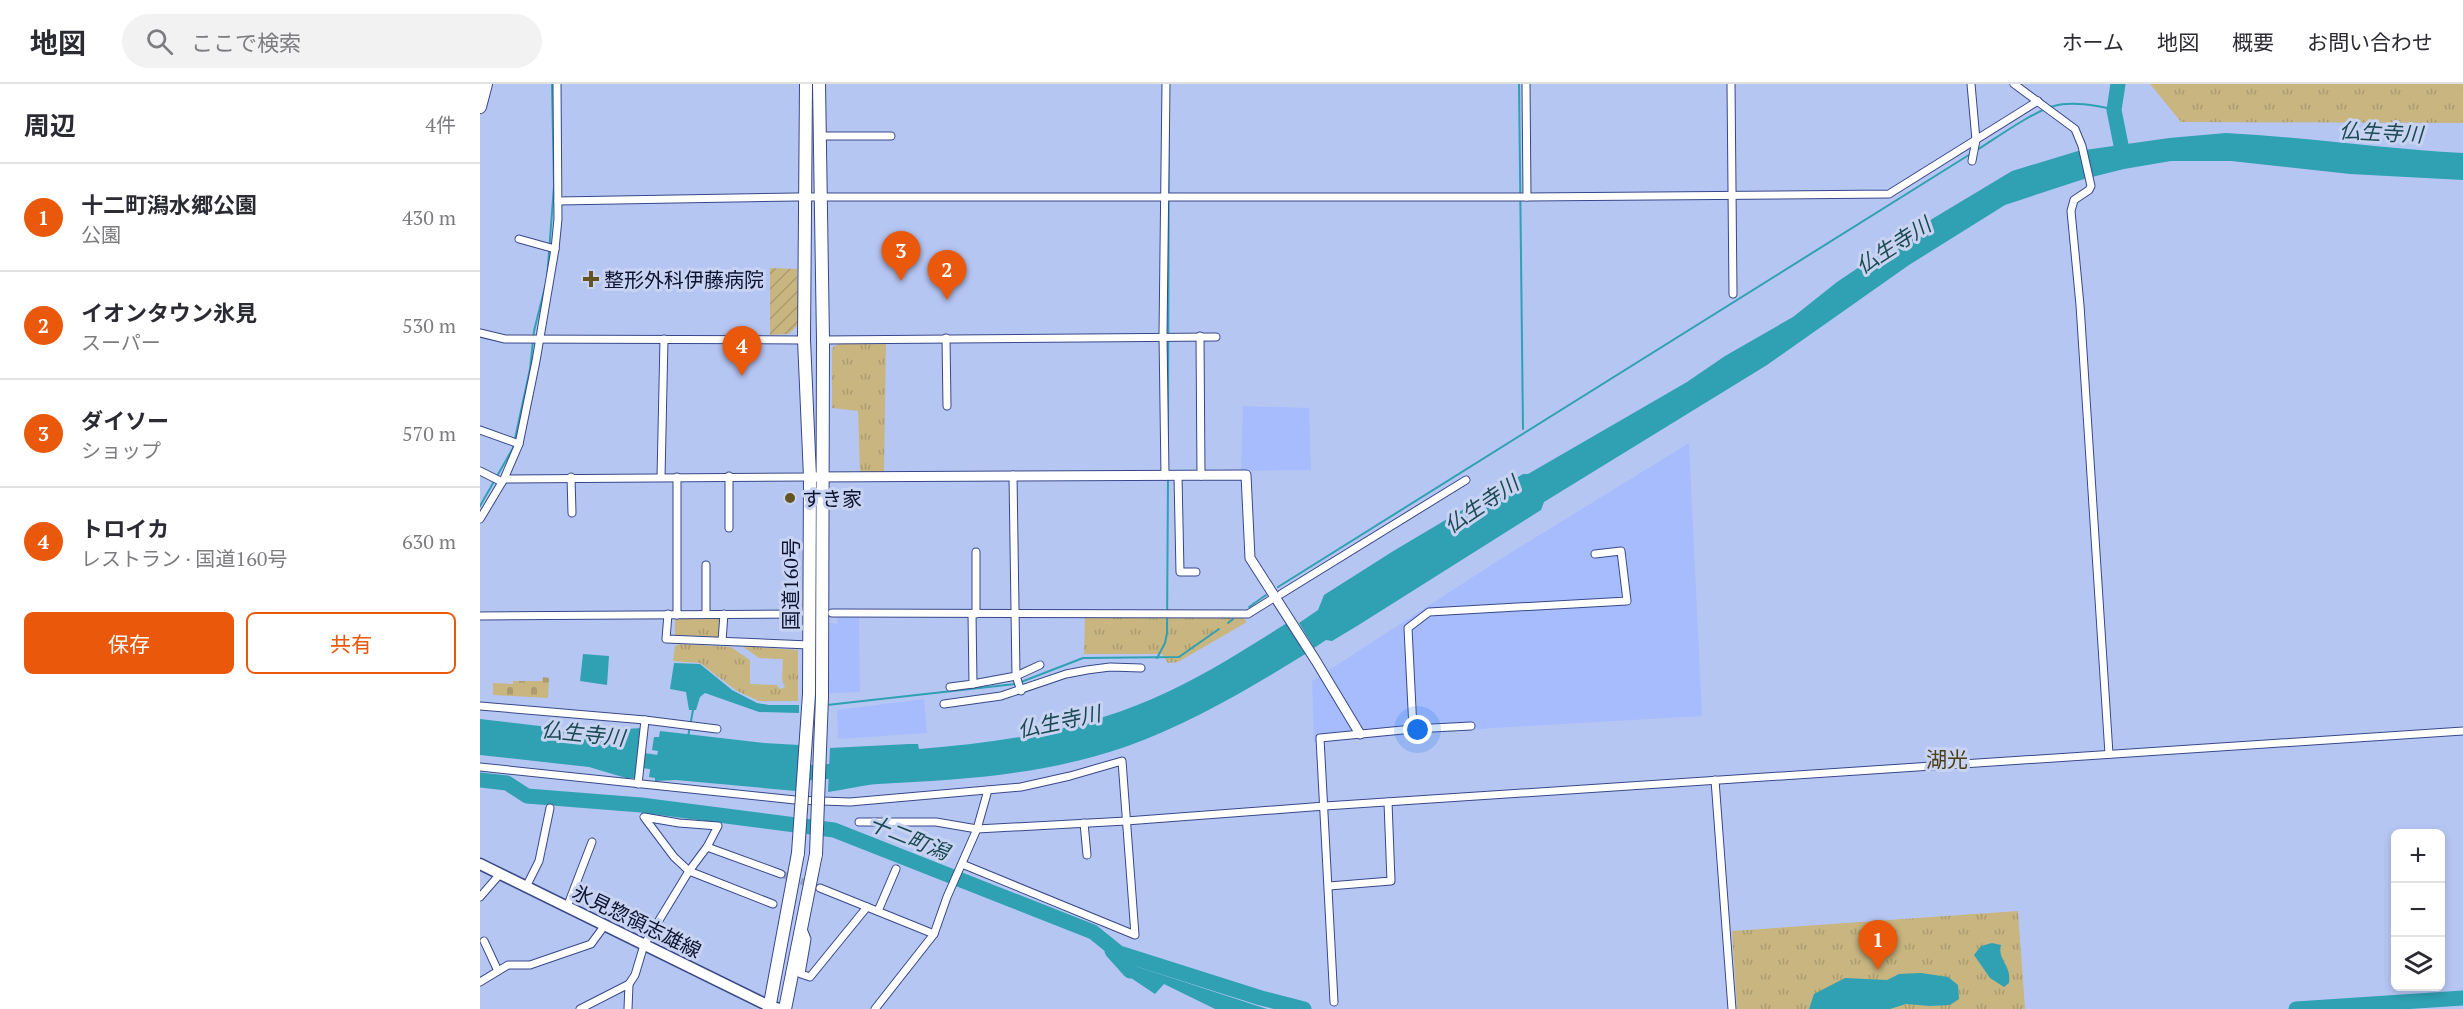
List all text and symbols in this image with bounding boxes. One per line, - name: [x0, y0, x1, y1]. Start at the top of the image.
- search box: [122, 14, 542, 68]
- text: 地図: [30, 24, 86, 61]
- icon: search: [143, 25, 176, 58]
- text: ここで検索: [191, 28, 301, 57]
- text: ホーム: [2062, 28, 2124, 56]
- text: 地図: [2157, 28, 2199, 56]
- text: 概要: [2232, 28, 2274, 56]
- text: お問い合わせ: [2307, 28, 2433, 56]
- text: 周辺: [24, 108, 76, 142]
- text: 4件: [425, 111, 456, 138]
- water label: 仏生寺川: [2338, 116, 2426, 148]
- text: 十二町潟水郷公園: [81, 190, 257, 219]
- text: 1: [38, 204, 49, 231]
- text: 430 m: [402, 204, 456, 231]
- water label: 仏生寺川: [1850, 209, 1938, 280]
- text: 公園: [81, 221, 121, 248]
- pin: 3: [882, 232, 920, 281]
- pin: 2: [928, 250, 966, 300]
- place label: 整形外科伊藤病院: [604, 266, 764, 293]
- marker: 整形外科伊藤病院: [582, 270, 600, 288]
- text: イオンタウン氷見: [81, 298, 257, 327]
- text: 2: [38, 312, 49, 339]
- text: 530 m: [402, 312, 456, 339]
- pin: 4: [722, 326, 762, 376]
- text: スーパー: [81, 329, 161, 356]
- text: ダイソー: [81, 406, 169, 435]
- text: 3: [38, 420, 49, 447]
- text: 570 m: [402, 420, 456, 447]
- text: ショップ: [81, 437, 161, 464]
- water label: 仏生寺川: [1438, 468, 1525, 539]
- place label: すき家: [802, 485, 862, 512]
- marker: すき家: [783, 491, 797, 505]
- text: トロイカ: [81, 514, 169, 543]
- text: 4: [38, 528, 49, 555]
- text: 630 m: [402, 528, 456, 555]
- street label: 国道160号: [777, 538, 804, 630]
- text: レストラン · 国道160号: [81, 545, 288, 572]
- button: 保存: [24, 612, 234, 674]
- button: 共有: [246, 612, 456, 674]
- water label: 仏生寺川: [1015, 698, 1105, 743]
- water label: 仏生寺川: [540, 715, 628, 752]
- your location: [1403, 715, 1432, 744]
- district label: 湖光: [1926, 745, 1968, 773]
- water label: 十二町潟: [865, 808, 956, 867]
- map controls: [2391, 829, 2445, 991]
- button: +: [2391, 829, 2445, 883]
- street label: 氷見惣領志雄線: [568, 878, 706, 964]
- button: −: [2391, 883, 2445, 937]
- pin: 1: [1858, 920, 1898, 970]
- button: layers: [2391, 937, 2445, 991]

